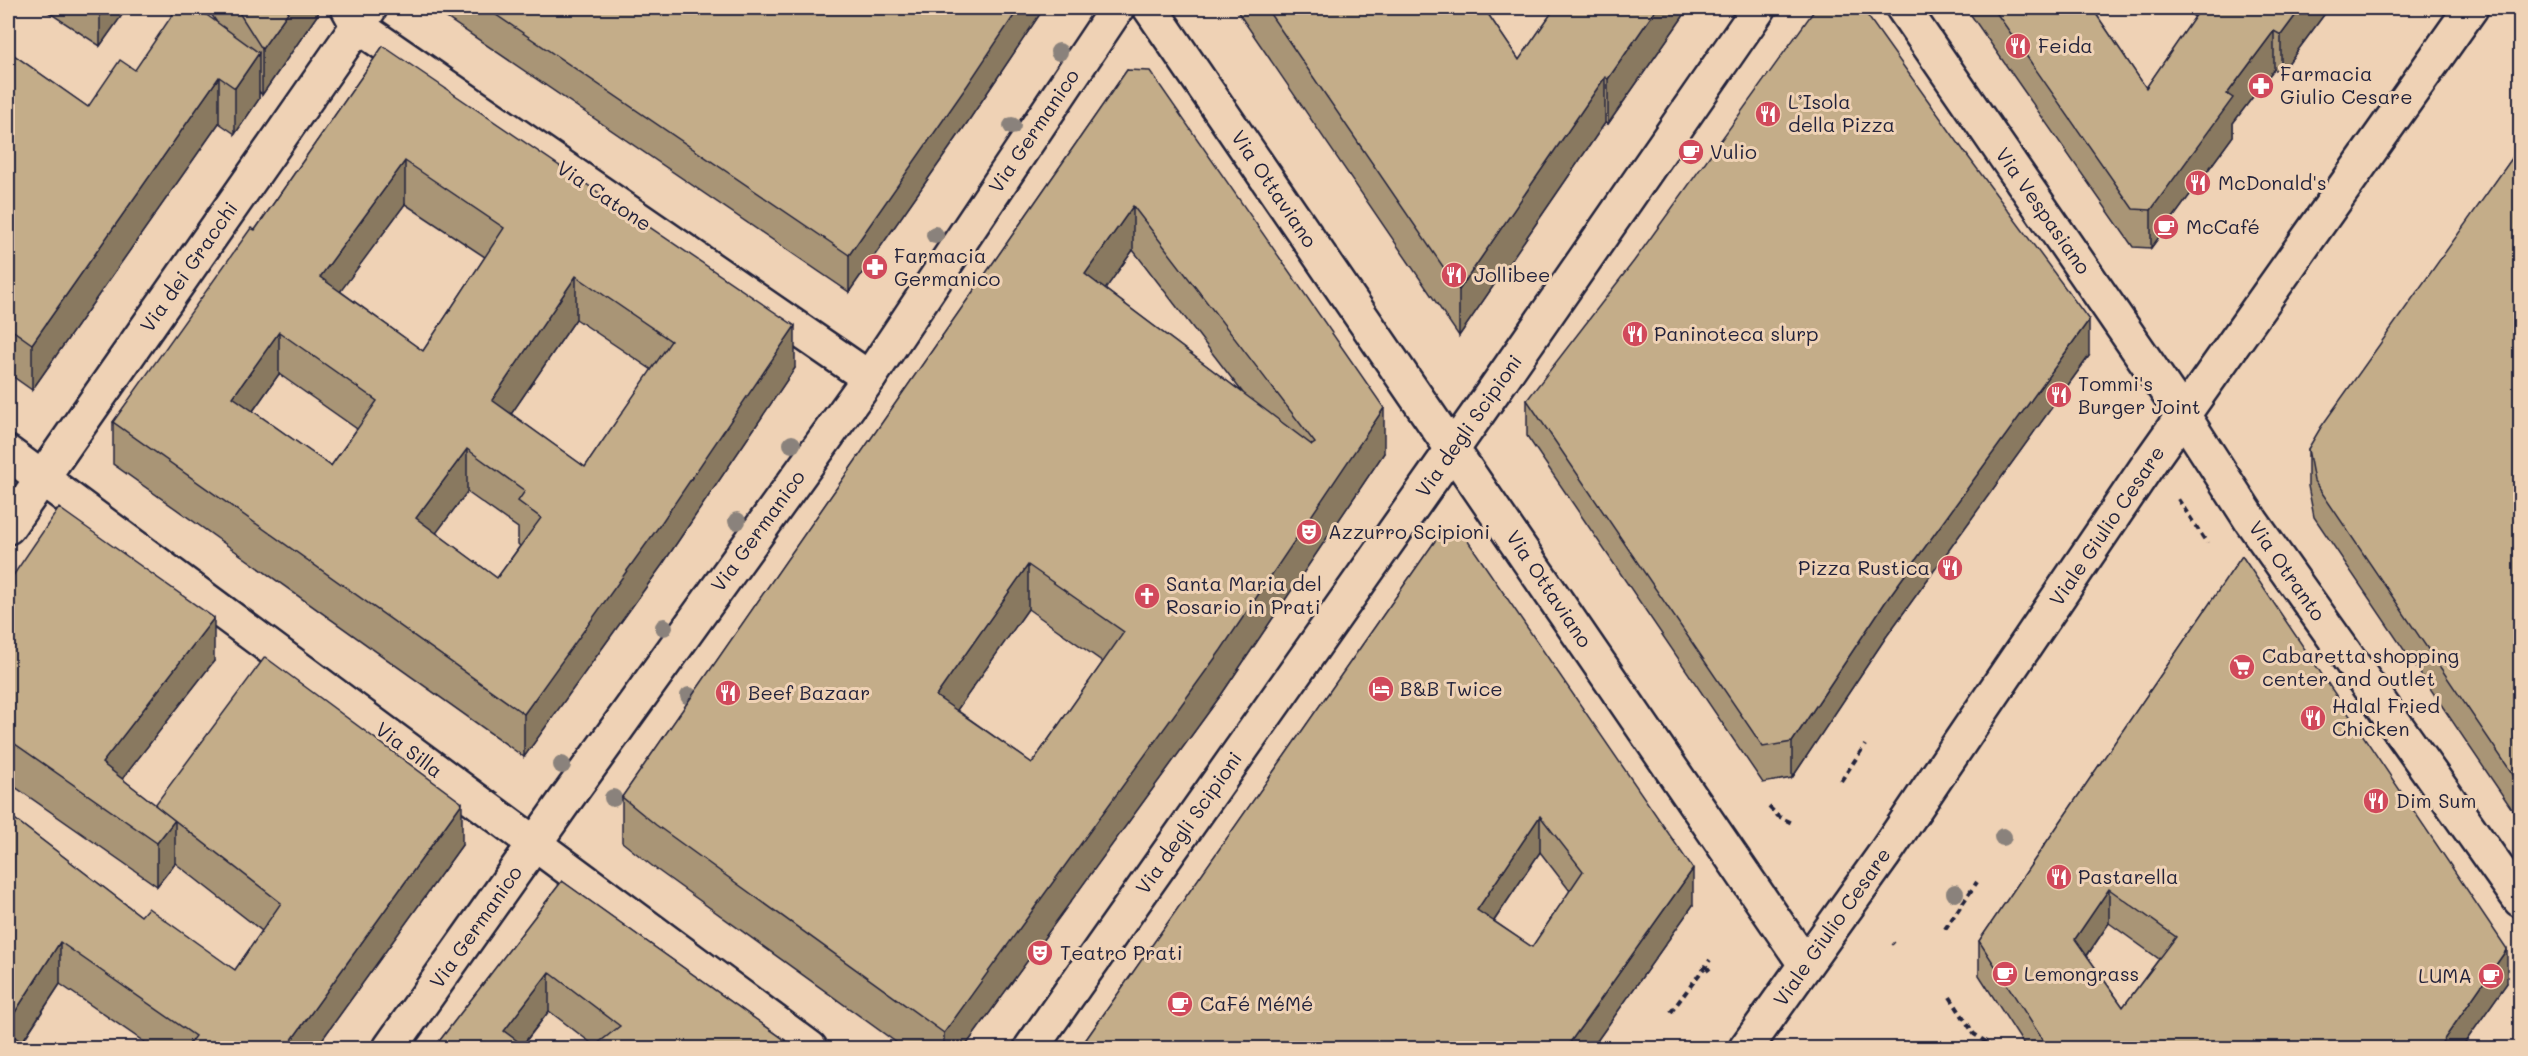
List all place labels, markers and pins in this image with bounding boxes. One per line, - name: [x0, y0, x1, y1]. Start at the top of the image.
- restaurant icon: Feida: [2003, 31, 2033, 61]
- place label: Feida: [2038, 32, 2093, 58]
- place label: Farmacia Giulio Cesare: [2280, 60, 2413, 109]
- pharmacy icon: Farmacia Giulio Cesare: [2246, 71, 2276, 101]
- place label: L’Isola della Pizza: [1788, 88, 1895, 137]
- restaurant icon: L’Isola della Pizza: [1753, 99, 1783, 129]
- cafe icon: Vulio: [1676, 137, 1706, 167]
- place label: Vulio: [1710, 138, 1757, 164]
- restaurant icon: McDonald's: [2183, 168, 2213, 198]
- place label: McDonald's: [2218, 169, 2327, 195]
- cafe icon: McCafé: [2151, 212, 2181, 242]
- place label: McCafé: [2186, 213, 2260, 239]
- place label: Farmacia Germanico: [894, 242, 1001, 291]
- pharmacy icon: Farmacia Germanico: [860, 252, 890, 282]
- restaurant icon: Jollibee: [1439, 260, 1469, 290]
- place label: Jollibee: [1474, 261, 1551, 287]
- restaurant icon: Paninoteca slurp: [1620, 319, 1650, 349]
- place label: Paninoteca slurp: [1654, 320, 1819, 346]
- place label: Tommi's Burger Joint: [2078, 370, 2201, 419]
- restaurant icon: Tommi's Burger Joint: [2044, 380, 2074, 410]
- theatre icon: Azzurro Scipioni: [1294, 517, 1324, 547]
- place label: Azzurro Scipioni: [1328, 518, 1490, 544]
- restaurant icon: Pizza Rustica: [1935, 553, 1965, 583]
- place label: Pizza Rustica: [1798, 554, 1930, 580]
- place label: Santa Maria del Rosario in Prati: [1166, 570, 1322, 619]
- church icon: Santa Maria del Rosario in Prati: [1132, 581, 1162, 611]
- place label: Cabaretta shopping center and outlet: [2262, 642, 2459, 691]
- supermarket icon: Cabaretta shopping center and outlet: [2227, 652, 2257, 682]
- hotel icon: B&B Twice: [1366, 674, 1396, 704]
- place label: B&B Twice: [1400, 675, 1503, 701]
- restaurant icon: Beef Bazaar: [713, 678, 743, 708]
- place label: Beef Bazaar: [748, 679, 870, 705]
- place label: Halal Fried Chicken: [2332, 692, 2440, 741]
- restaurant icon: Halal Fried Chicken: [2298, 703, 2328, 733]
- restaurant icon: Dim Sum: [2361, 786, 2391, 816]
- place label: Dim Sum: [2396, 787, 2476, 813]
- restaurant icon: Pastarella: [2044, 862, 2074, 892]
- place label: Pastarella: [2078, 863, 2179, 889]
- theatre icon: Teatro Prati: [1025, 938, 1055, 968]
- place label: Teatro Prati: [1060, 939, 1183, 965]
- cafe icon: Lemongrass: [1990, 959, 2020, 989]
- place label: Lemongrass: [2024, 960, 2139, 986]
- cafe icon: LUMA: [2476, 961, 2506, 991]
- place label: LUMA: [2418, 962, 2472, 988]
- cafe icon: CaFé MéMé: [1165, 989, 1195, 1019]
- place label: CaFé MéMé: [1200, 990, 1313, 1016]

